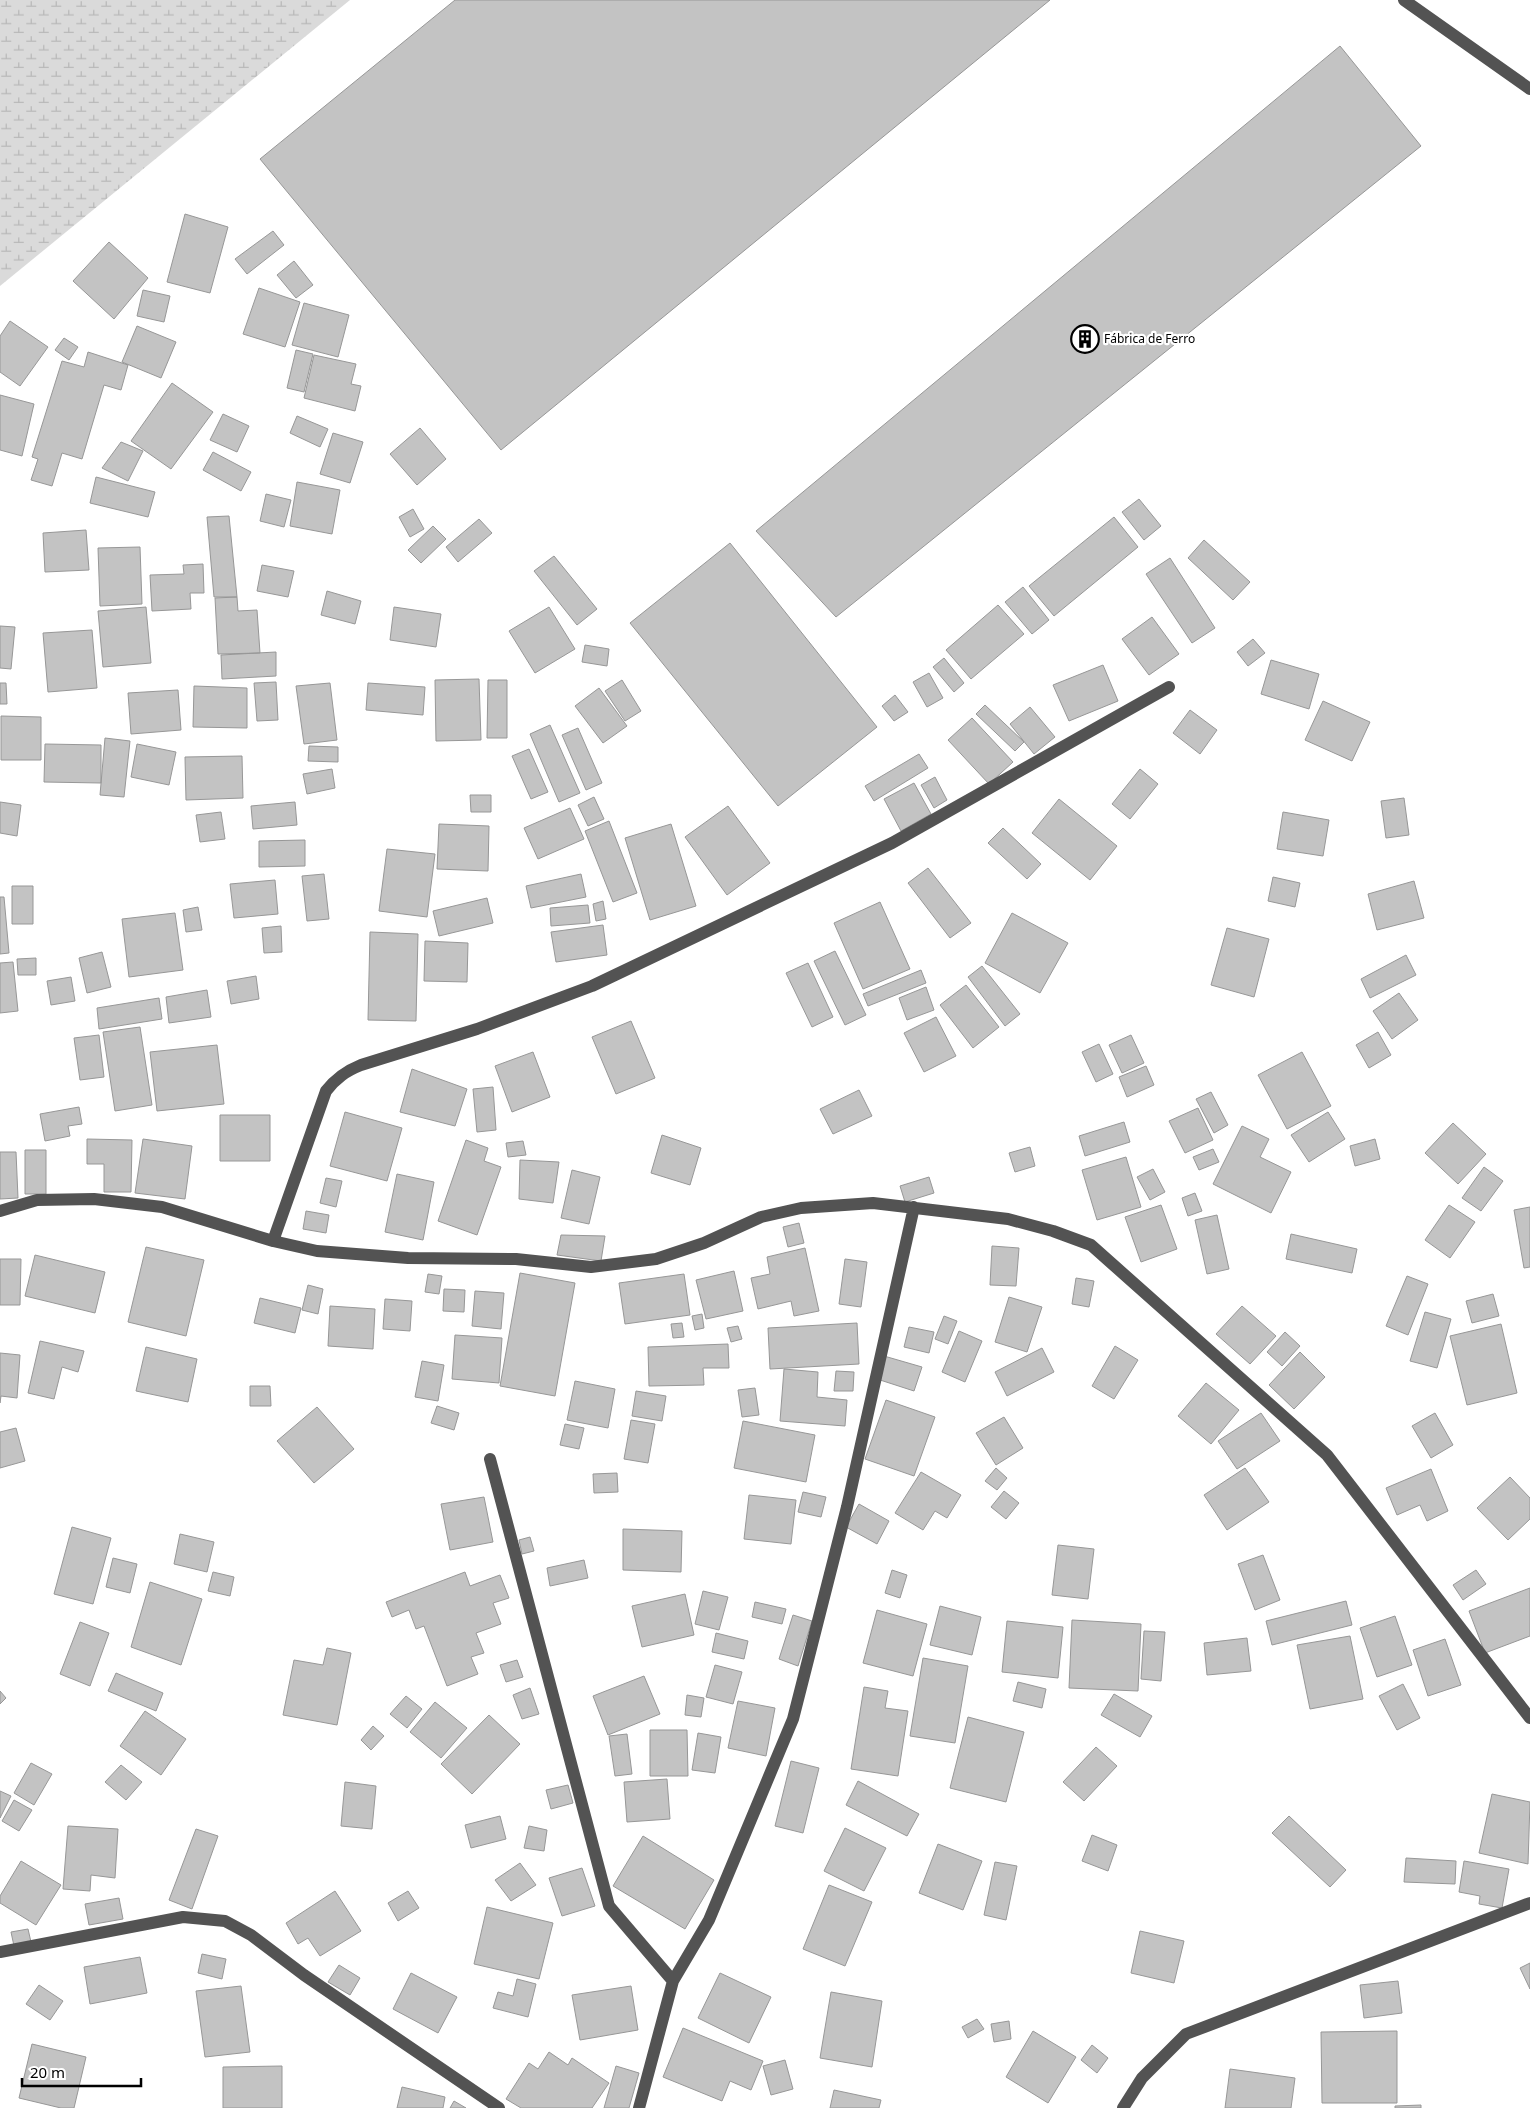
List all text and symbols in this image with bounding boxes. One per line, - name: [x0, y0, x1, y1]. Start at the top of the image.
- building icon: Fábrica de Ferro: [1070, 324, 1100, 354]
- place label: Fábrica de Ferro: [1104, 330, 1195, 347]
- scale bar: [22, 2056, 141, 2088]
- text: 20 m: [30, 2062, 65, 2082]

